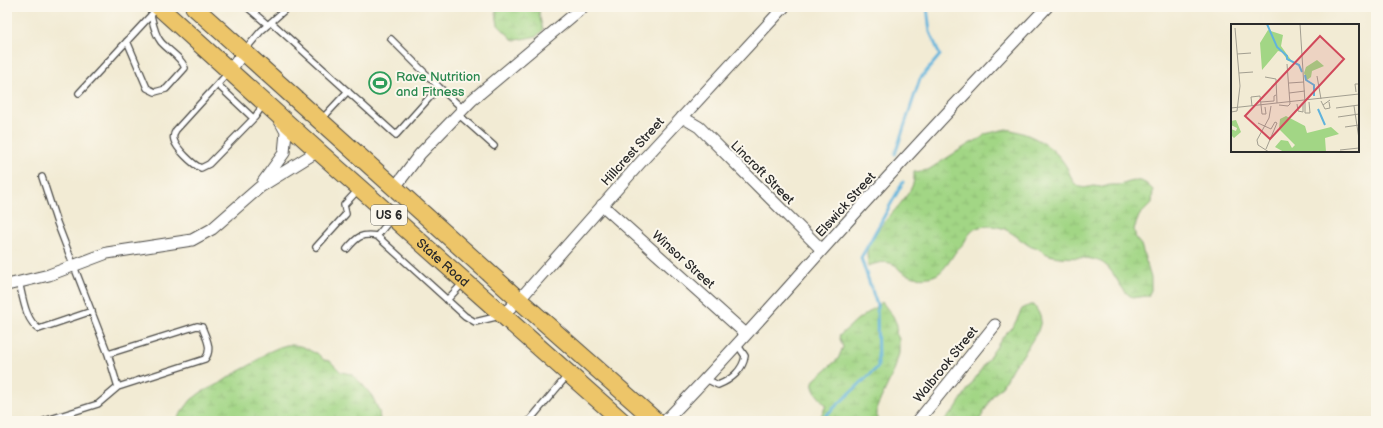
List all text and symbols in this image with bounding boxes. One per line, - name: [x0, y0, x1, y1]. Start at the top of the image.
- inset map: [1231, 24, 1359, 152]
- place label: Rave Nutrition and Fitness: [396, 69, 480, 100]
- sports icon: Rave Nutrition and Fitness: [367, 70, 393, 96]
- street label: Hillcrest Street: [598, 114, 668, 189]
- street label: Lincroft Street: [727, 138, 797, 208]
- street label: Elswick Street: [812, 169, 879, 240]
- road number: US 6: [371, 205, 407, 225]
- street label: Winsor Street: [649, 227, 718, 292]
- street label: State Road: [413, 235, 472, 291]
- street label: Walbrook Street: [910, 323, 981, 406]

